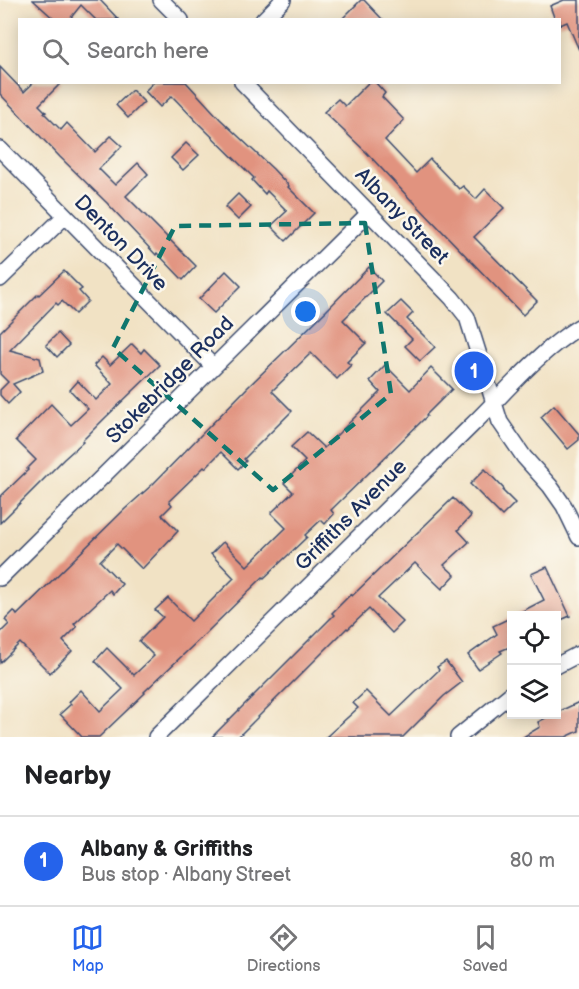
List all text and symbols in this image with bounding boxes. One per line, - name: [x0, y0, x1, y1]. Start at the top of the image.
- search box: [18, 18, 561, 84]
- icon: search: [39, 35, 72, 68]
- text: Search here: [87, 38, 209, 65]
- street label: Albany Street: [350, 163, 454, 270]
- street label: Denton Drive: [69, 190, 173, 296]
- your location: [291, 297, 320, 326]
- street label: Stokebridge Road: [101, 311, 239, 449]
- pin: 1: [454, 348, 494, 394]
- street label: Griffiths Avenue: [290, 454, 412, 576]
- map controls: [507, 611, 561, 719]
- button: locate: [507, 611, 561, 665]
- button: layers: [507, 665, 561, 719]
- text: Nearby: [24, 761, 111, 792]
- text: Albany & Griffiths: [81, 836, 253, 863]
- text: 1: [39, 849, 48, 873]
- text: 80 m: [510, 849, 555, 873]
- text: Bus stop · Albany Street: [81, 863, 291, 887]
- tab: Map: [71, 921, 104, 976]
- tab: Directions: [247, 921, 320, 976]
- tab: Saved: [463, 921, 508, 976]

